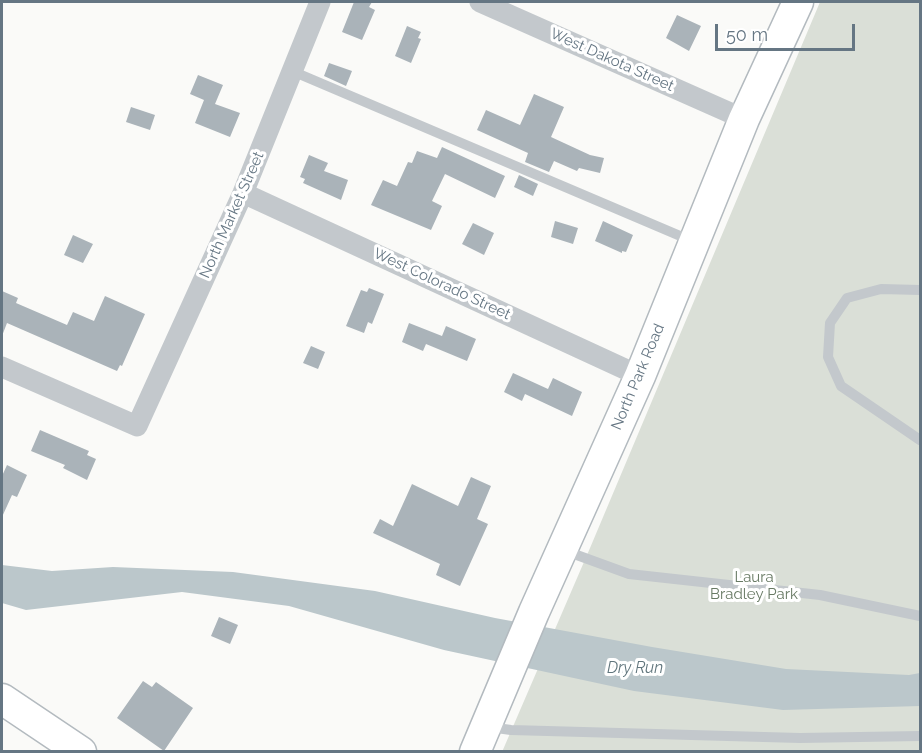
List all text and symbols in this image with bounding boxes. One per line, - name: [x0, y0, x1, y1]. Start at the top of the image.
- scale bar: [718, 12, 858, 50]
- text: 50 m: [726, 24, 768, 45]
- street label: West Dakota Street: [547, 25, 677, 95]
- street label: North Market Street: [196, 149, 268, 281]
- street label: West Colorado Street: [371, 244, 513, 324]
- street label: North Park Road: [608, 321, 668, 433]
- park label: Laura Bradley Park: [710, 568, 798, 603]
- water label: Dry Run: [607, 658, 663, 678]

